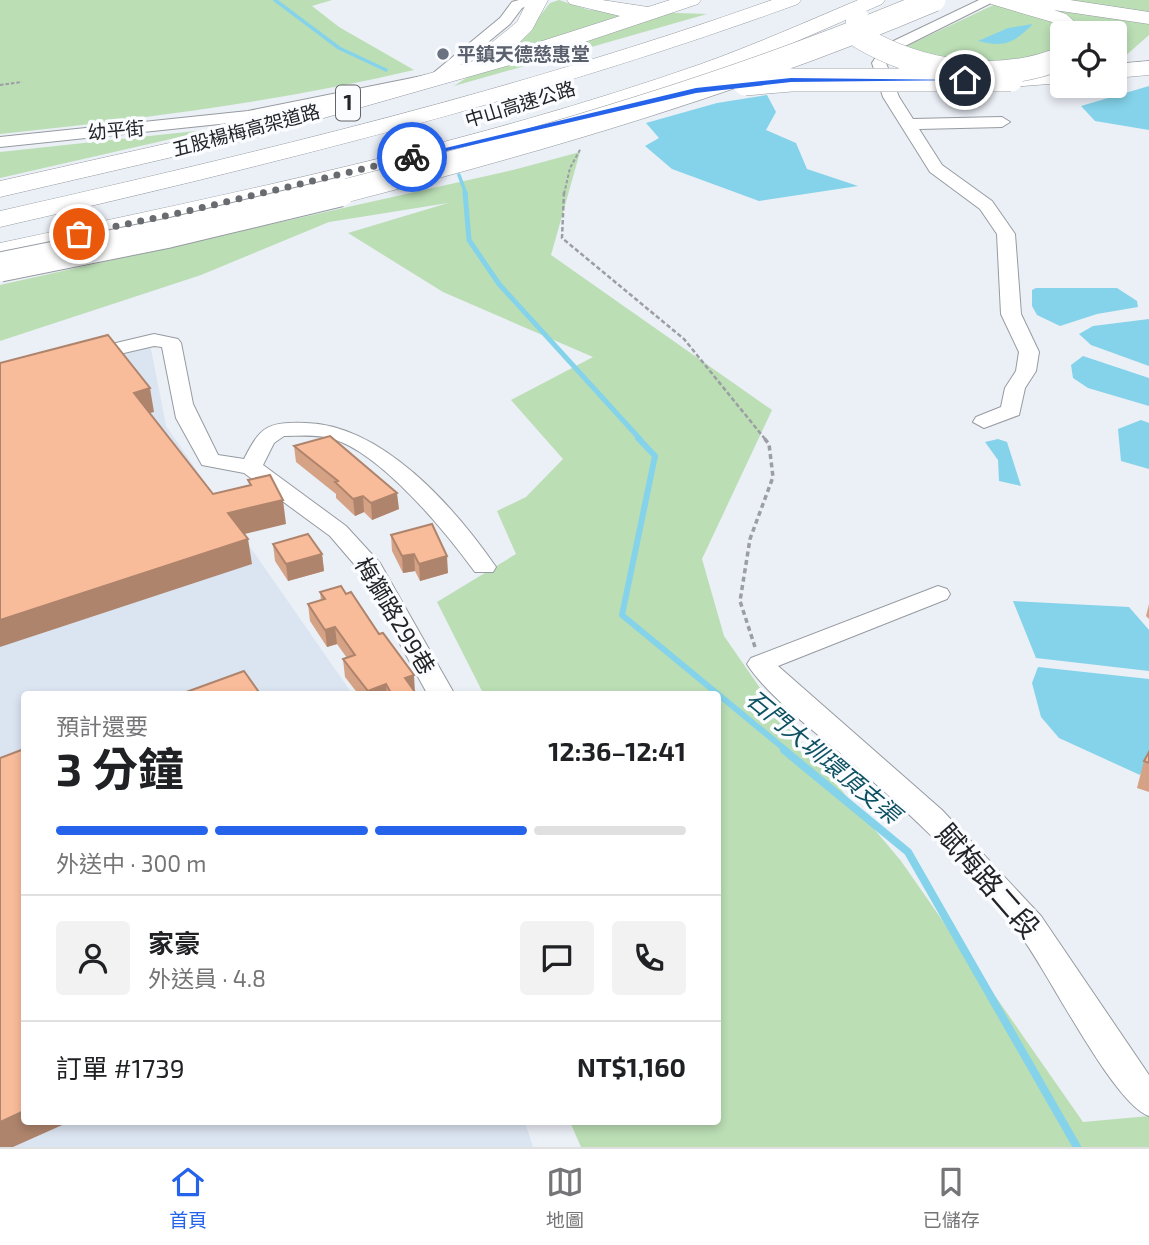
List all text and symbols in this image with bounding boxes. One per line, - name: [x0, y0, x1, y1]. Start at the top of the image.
- map controls: [1050, 21, 1127, 98]
- button: locate: [1050, 21, 1127, 98]
- place label: 平鎮天德慈惠堂: [457, 42, 590, 65]
- marker: 平鎮天德慈惠堂: [435, 46, 451, 62]
- pin: [935, 50, 995, 110]
- icon: home: [946, 61, 984, 99]
- street label: 中山高速公路: [462, 76, 578, 131]
- road number: 1: [336, 86, 360, 120]
- street label: 五股楊梅高架道路: [169, 99, 322, 160]
- street label: 幼平街: [87, 116, 145, 143]
- courier: [377, 122, 447, 192]
- icon: bike: [393, 138, 431, 176]
- pin: [49, 204, 109, 264]
- icon: bag: [60, 215, 98, 253]
- street label: 梅獅路299巷: [350, 552, 442, 679]
- water label: 石門大圳環頂支渠: [741, 683, 909, 831]
- text: 預計還要: [56, 712, 148, 740]
- text: 12:36–12:41: [548, 735, 686, 766]
- text: 3 分鐘: [56, 740, 184, 795]
- street label: 賦梅路二段: [930, 816, 1048, 944]
- text: 外送中 · 300 m: [56, 849, 207, 877]
- button: person: [56, 921, 130, 995]
- button: chat: [520, 921, 594, 995]
- button: phone: [612, 921, 686, 995]
- text: 家豪: [148, 927, 200, 958]
- text: 外送員 · 4.8: [148, 964, 266, 992]
- text: NT$1,160: [577, 1051, 686, 1082]
- text: 訂單 #1739: [56, 1052, 185, 1083]
- tab: 首頁: [169, 1163, 207, 1232]
- tab: 地圖: [546, 1163, 584, 1232]
- tab: 已儲存: [923, 1163, 980, 1232]

